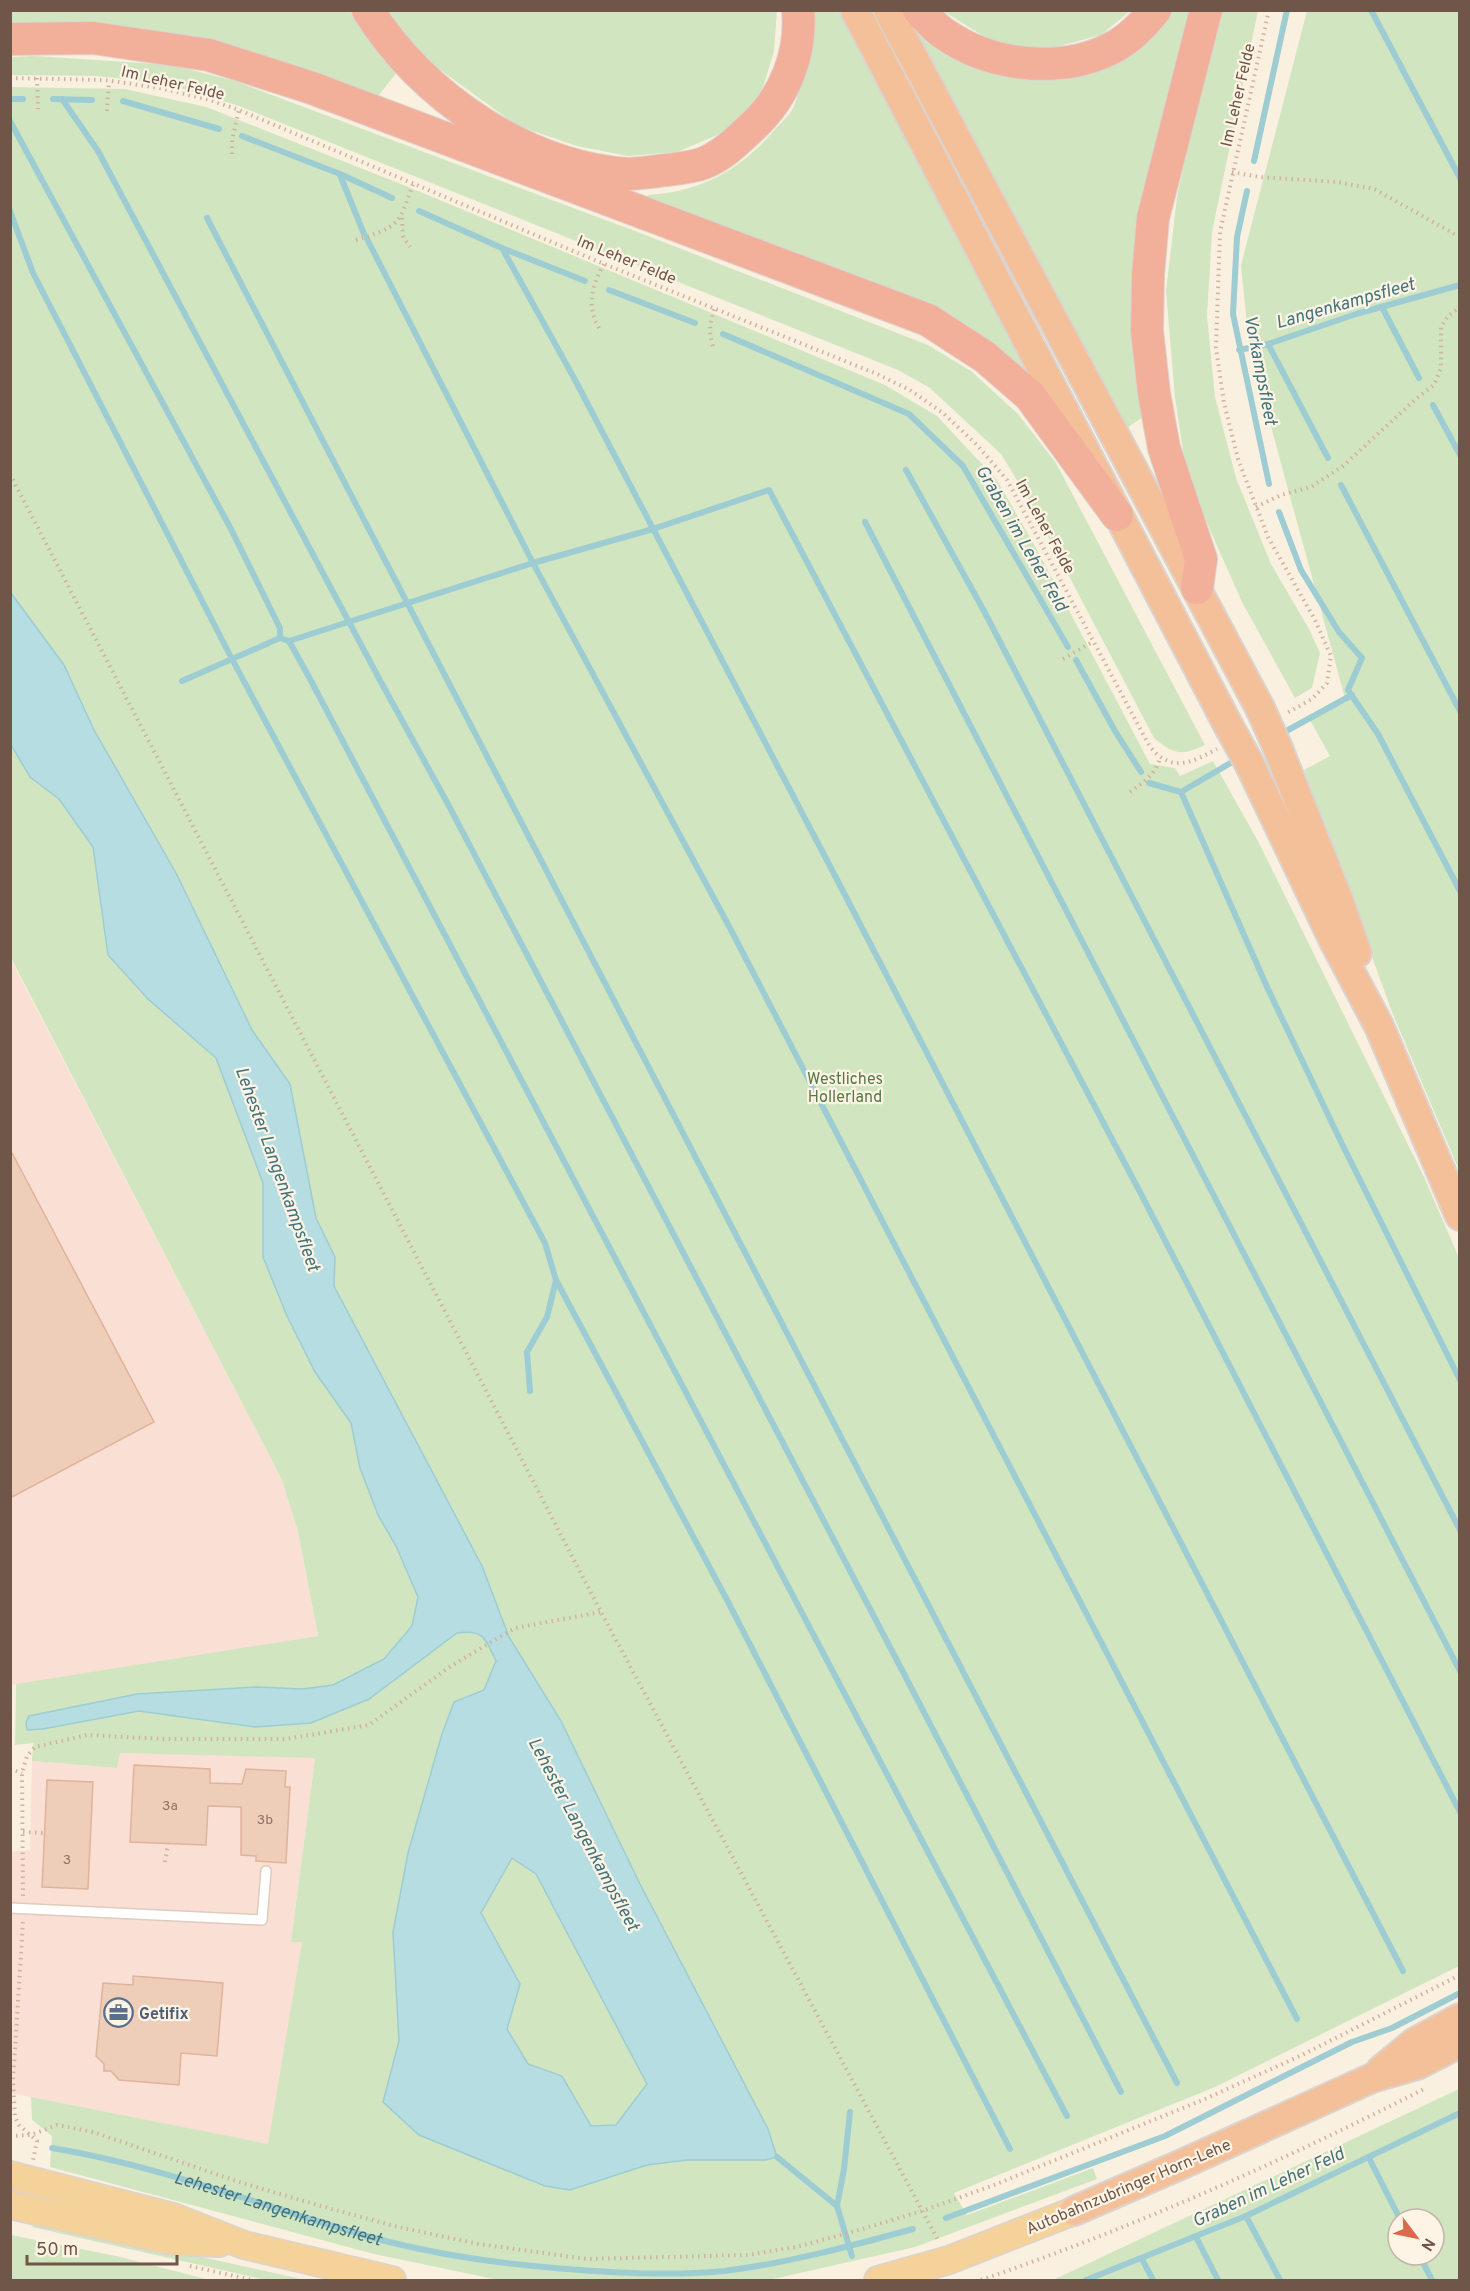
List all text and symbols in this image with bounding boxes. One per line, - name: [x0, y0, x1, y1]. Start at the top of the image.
- street label: Im Leher Felde: [1217, 42, 1261, 149]
- street label: Im Leher Felde: [119, 62, 226, 106]
- street label: Im Leher Felde: [574, 232, 679, 290]
- water label: Langenkampsfleet: [1273, 273, 1419, 335]
- water label: Vorkampsfleet: [1238, 313, 1282, 429]
- water label: Graben im Leher Feld: [969, 462, 1073, 617]
- street label: Im Leher Felde: [1010, 476, 1079, 578]
- water label: Lehester Langenkampsfleet: [229, 1064, 325, 1276]
- park label: Westliches Hollerland: [807, 1070, 883, 1108]
- water label: Lehester Langenkampsfleet: [522, 1734, 644, 1937]
- house number: 3a: [162, 1798, 178, 1815]
- house number: 3b: [257, 1812, 273, 1829]
- house number: 3: [63, 1852, 71, 1869]
- office icon: Getifix: [102, 1997, 134, 2029]
- place label: Getifix: [139, 2005, 189, 2025]
- street label: Autobahnzubringer Horn-Lehe: [1023, 2136, 1234, 2240]
- water label: Graben im Leher Feld: [1189, 2143, 1349, 2234]
- water label: Lehester Langenkampsfleet: [171, 2167, 385, 2253]
- north arrow: [1386, 2207, 1446, 2267]
- scale bar: [27, 2228, 177, 2266]
- text: N: [1415, 2234, 1439, 2254]
- text: 50 m: [36, 2239, 78, 2262]

